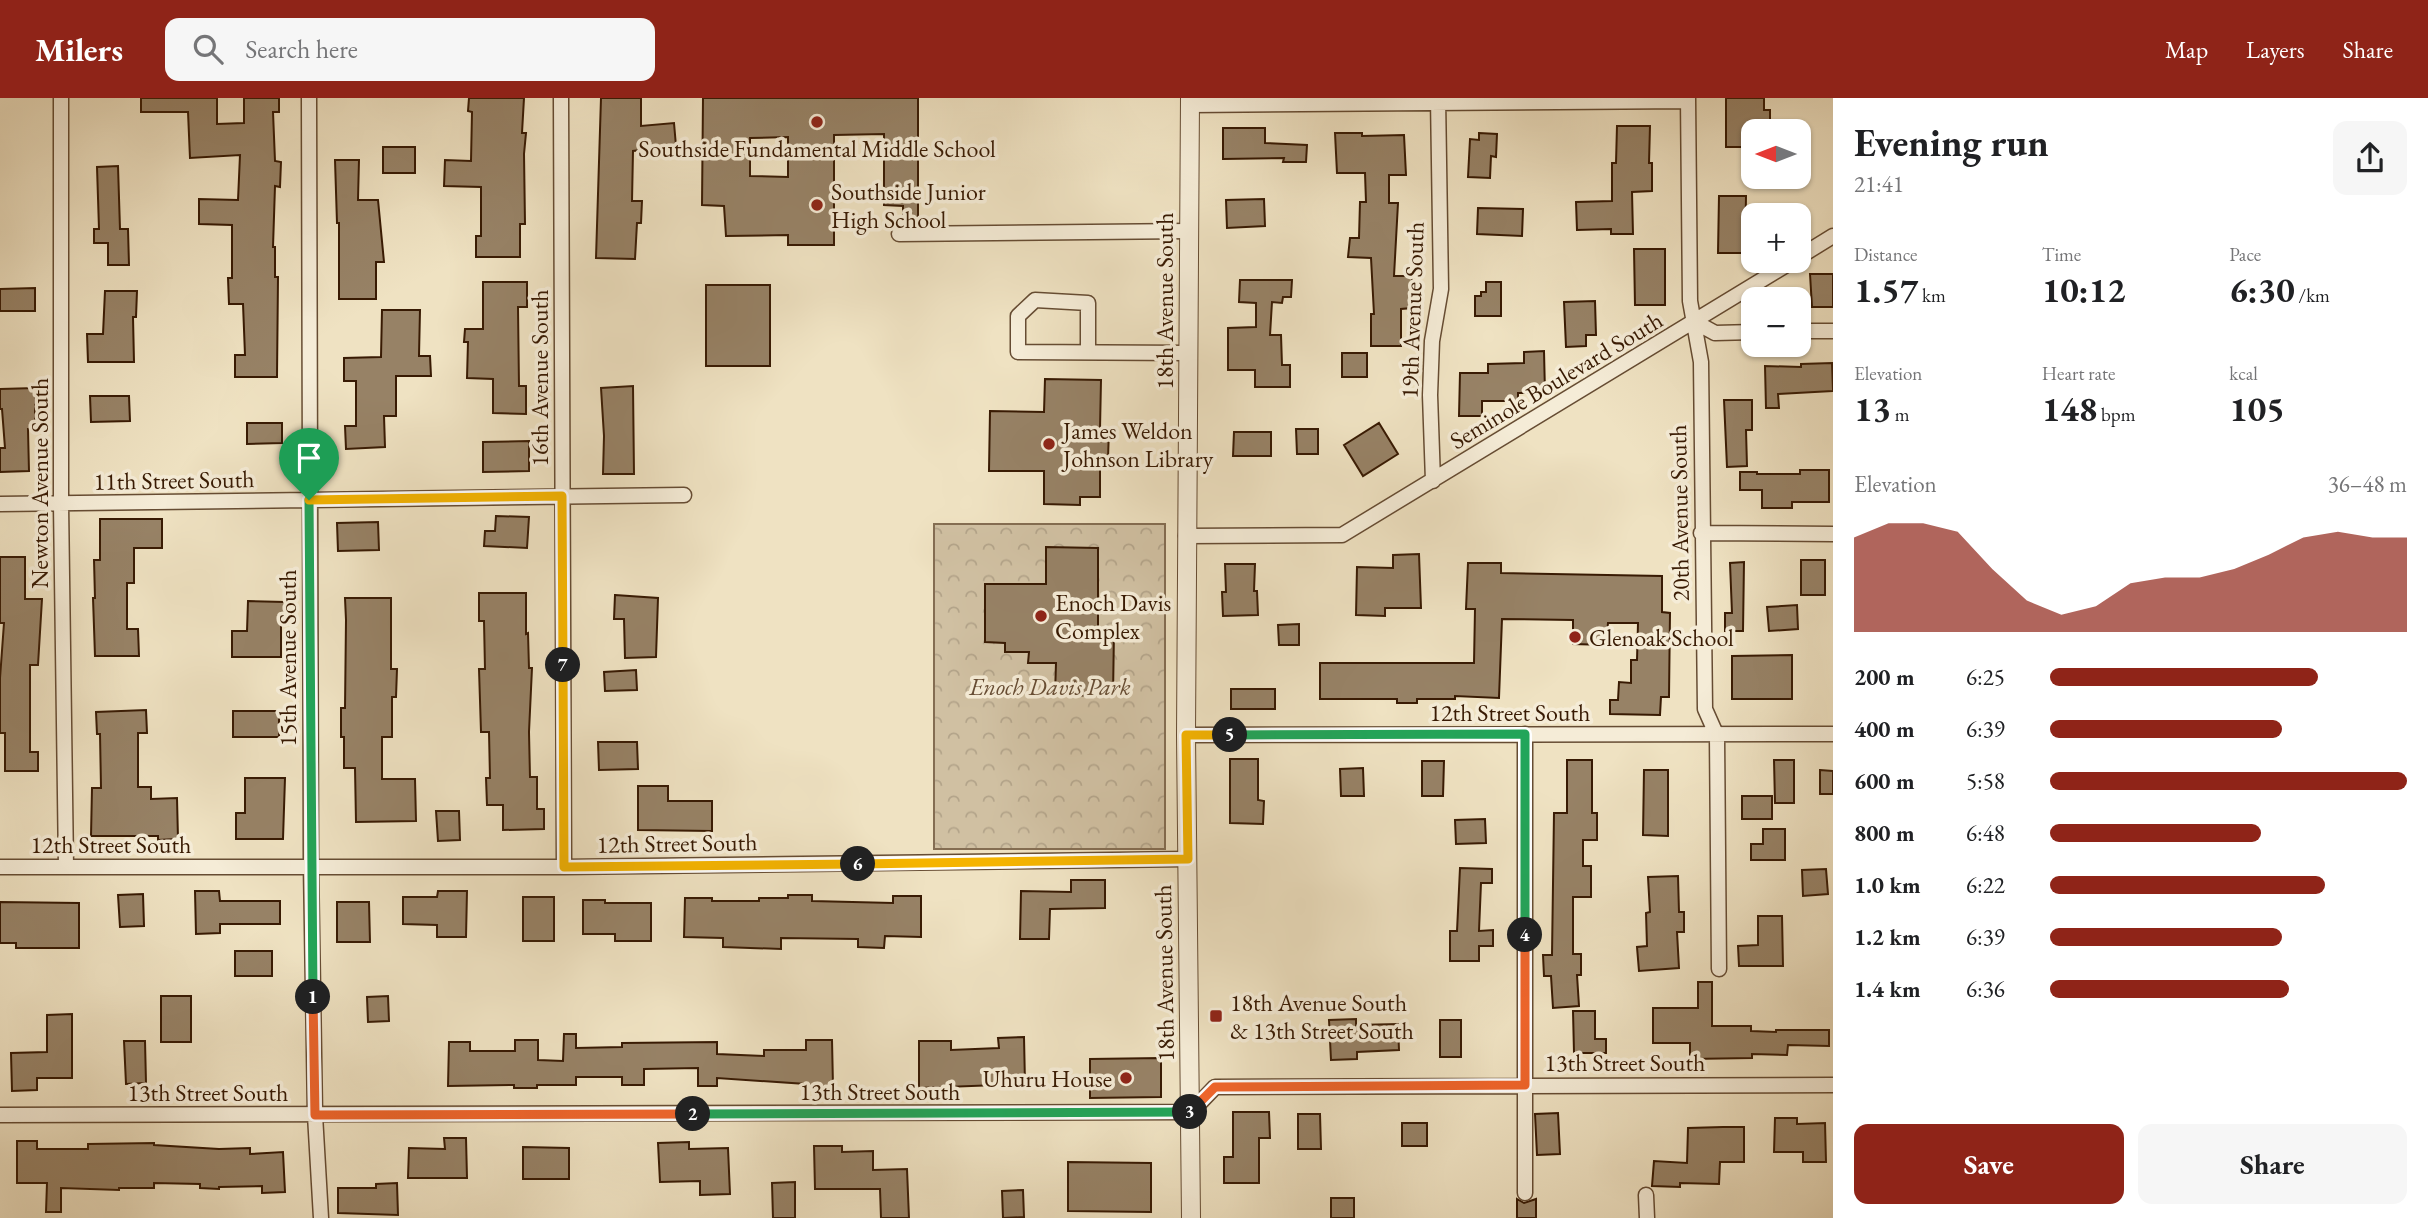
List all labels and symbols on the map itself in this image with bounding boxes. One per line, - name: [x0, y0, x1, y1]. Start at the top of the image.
- marker: Southside Fundamental Middle School: [809, 114, 825, 130]
- north arrow: [1741, 119, 1811, 189]
- place label: Southside Fundamental Middle School: [638, 133, 996, 164]
- place label: Southside Junior High School: [831, 176, 986, 235]
- marker: Southside Junior High School: [809, 197, 825, 213]
- street label: 18th Avenue South: [1149, 213, 1180, 390]
- street label: 19th Avenue South: [1393, 221, 1431, 399]
- street label: 16th Avenue South: [524, 290, 555, 467]
- street label: Seminole Boulevard South: [1444, 304, 1668, 456]
- street label: Newton Avenue South: [24, 378, 55, 588]
- place label: James Weldon Johnson Library: [1061, 415, 1214, 474]
- street label: 20th Avenue South: [1662, 424, 1696, 602]
- pin: [279, 428, 339, 500]
- marker: James Weldon Johnson Library: [1041, 436, 1057, 452]
- street label: 11th Street South: [93, 463, 255, 497]
- street label: 15th Avenue South: [272, 570, 303, 747]
- place label: Enoch Davis Complex: [1055, 587, 1171, 646]
- marker: Enoch Davis Complex: [1033, 608, 1049, 624]
- place label: Glenoak School: [1589, 622, 1734, 653]
- marker: Glenoak School: [1567, 629, 1583, 645]
- pin: 7: [546, 648, 580, 682]
- park label: Enoch Davis Park: [968, 671, 1131, 702]
- street label: 12th Street South: [1430, 697, 1590, 728]
- pin: 5: [1212, 718, 1248, 752]
- street label: 12th Street South: [596, 826, 758, 860]
- street label: 12th Street South: [31, 829, 191, 860]
- pin: 6: [840, 846, 876, 882]
- street label: 18th Avenue South: [1147, 884, 1181, 1062]
- pin: 4: [1508, 918, 1542, 952]
- pin: 1: [296, 979, 330, 1014]
- place label: 18th Avenue South & 13th Street South: [1230, 987, 1414, 1046]
- marker: 18th Avenue South & 13th Street South: [1208, 1008, 1224, 1024]
- street label: 13th Street South: [1545, 1047, 1705, 1078]
- place label: Uhuru House: [983, 1063, 1112, 1094]
- marker: Uhuru House: [1118, 1070, 1134, 1086]
- street label: 13th Street South: [800, 1076, 960, 1107]
- street label: 13th Street South: [128, 1077, 288, 1108]
- pin: 3: [1172, 1094, 1208, 1130]
- pin: 2: [676, 1096, 710, 1132]

